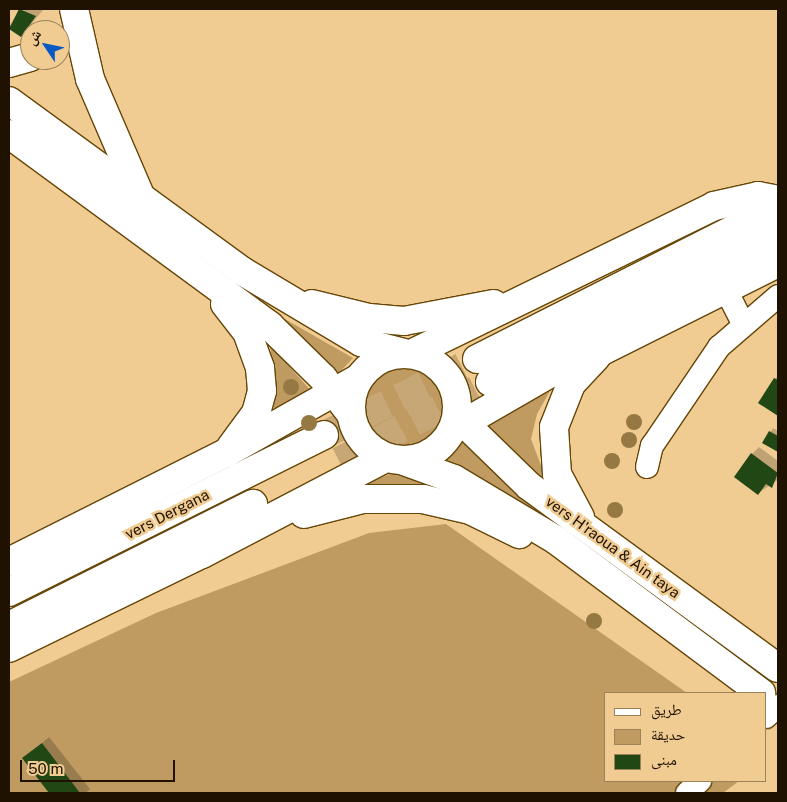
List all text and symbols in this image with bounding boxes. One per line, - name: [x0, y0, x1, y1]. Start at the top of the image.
- north arrow: [20, 20, 70, 70]
- text: ش: [23, 27, 44, 48]
- street label: vers Dergana: [122, 485, 212, 543]
- street label: vers H'raoua & Ain taya: [542, 492, 684, 602]
- legend: [604, 692, 767, 782]
- text: طريق: [651, 701, 682, 718]
- text: حديقة: [651, 726, 685, 743]
- scale bar: [22, 750, 178, 782]
- text: مبنى: [651, 751, 677, 768]
- text: 50 m: [28, 760, 63, 777]

